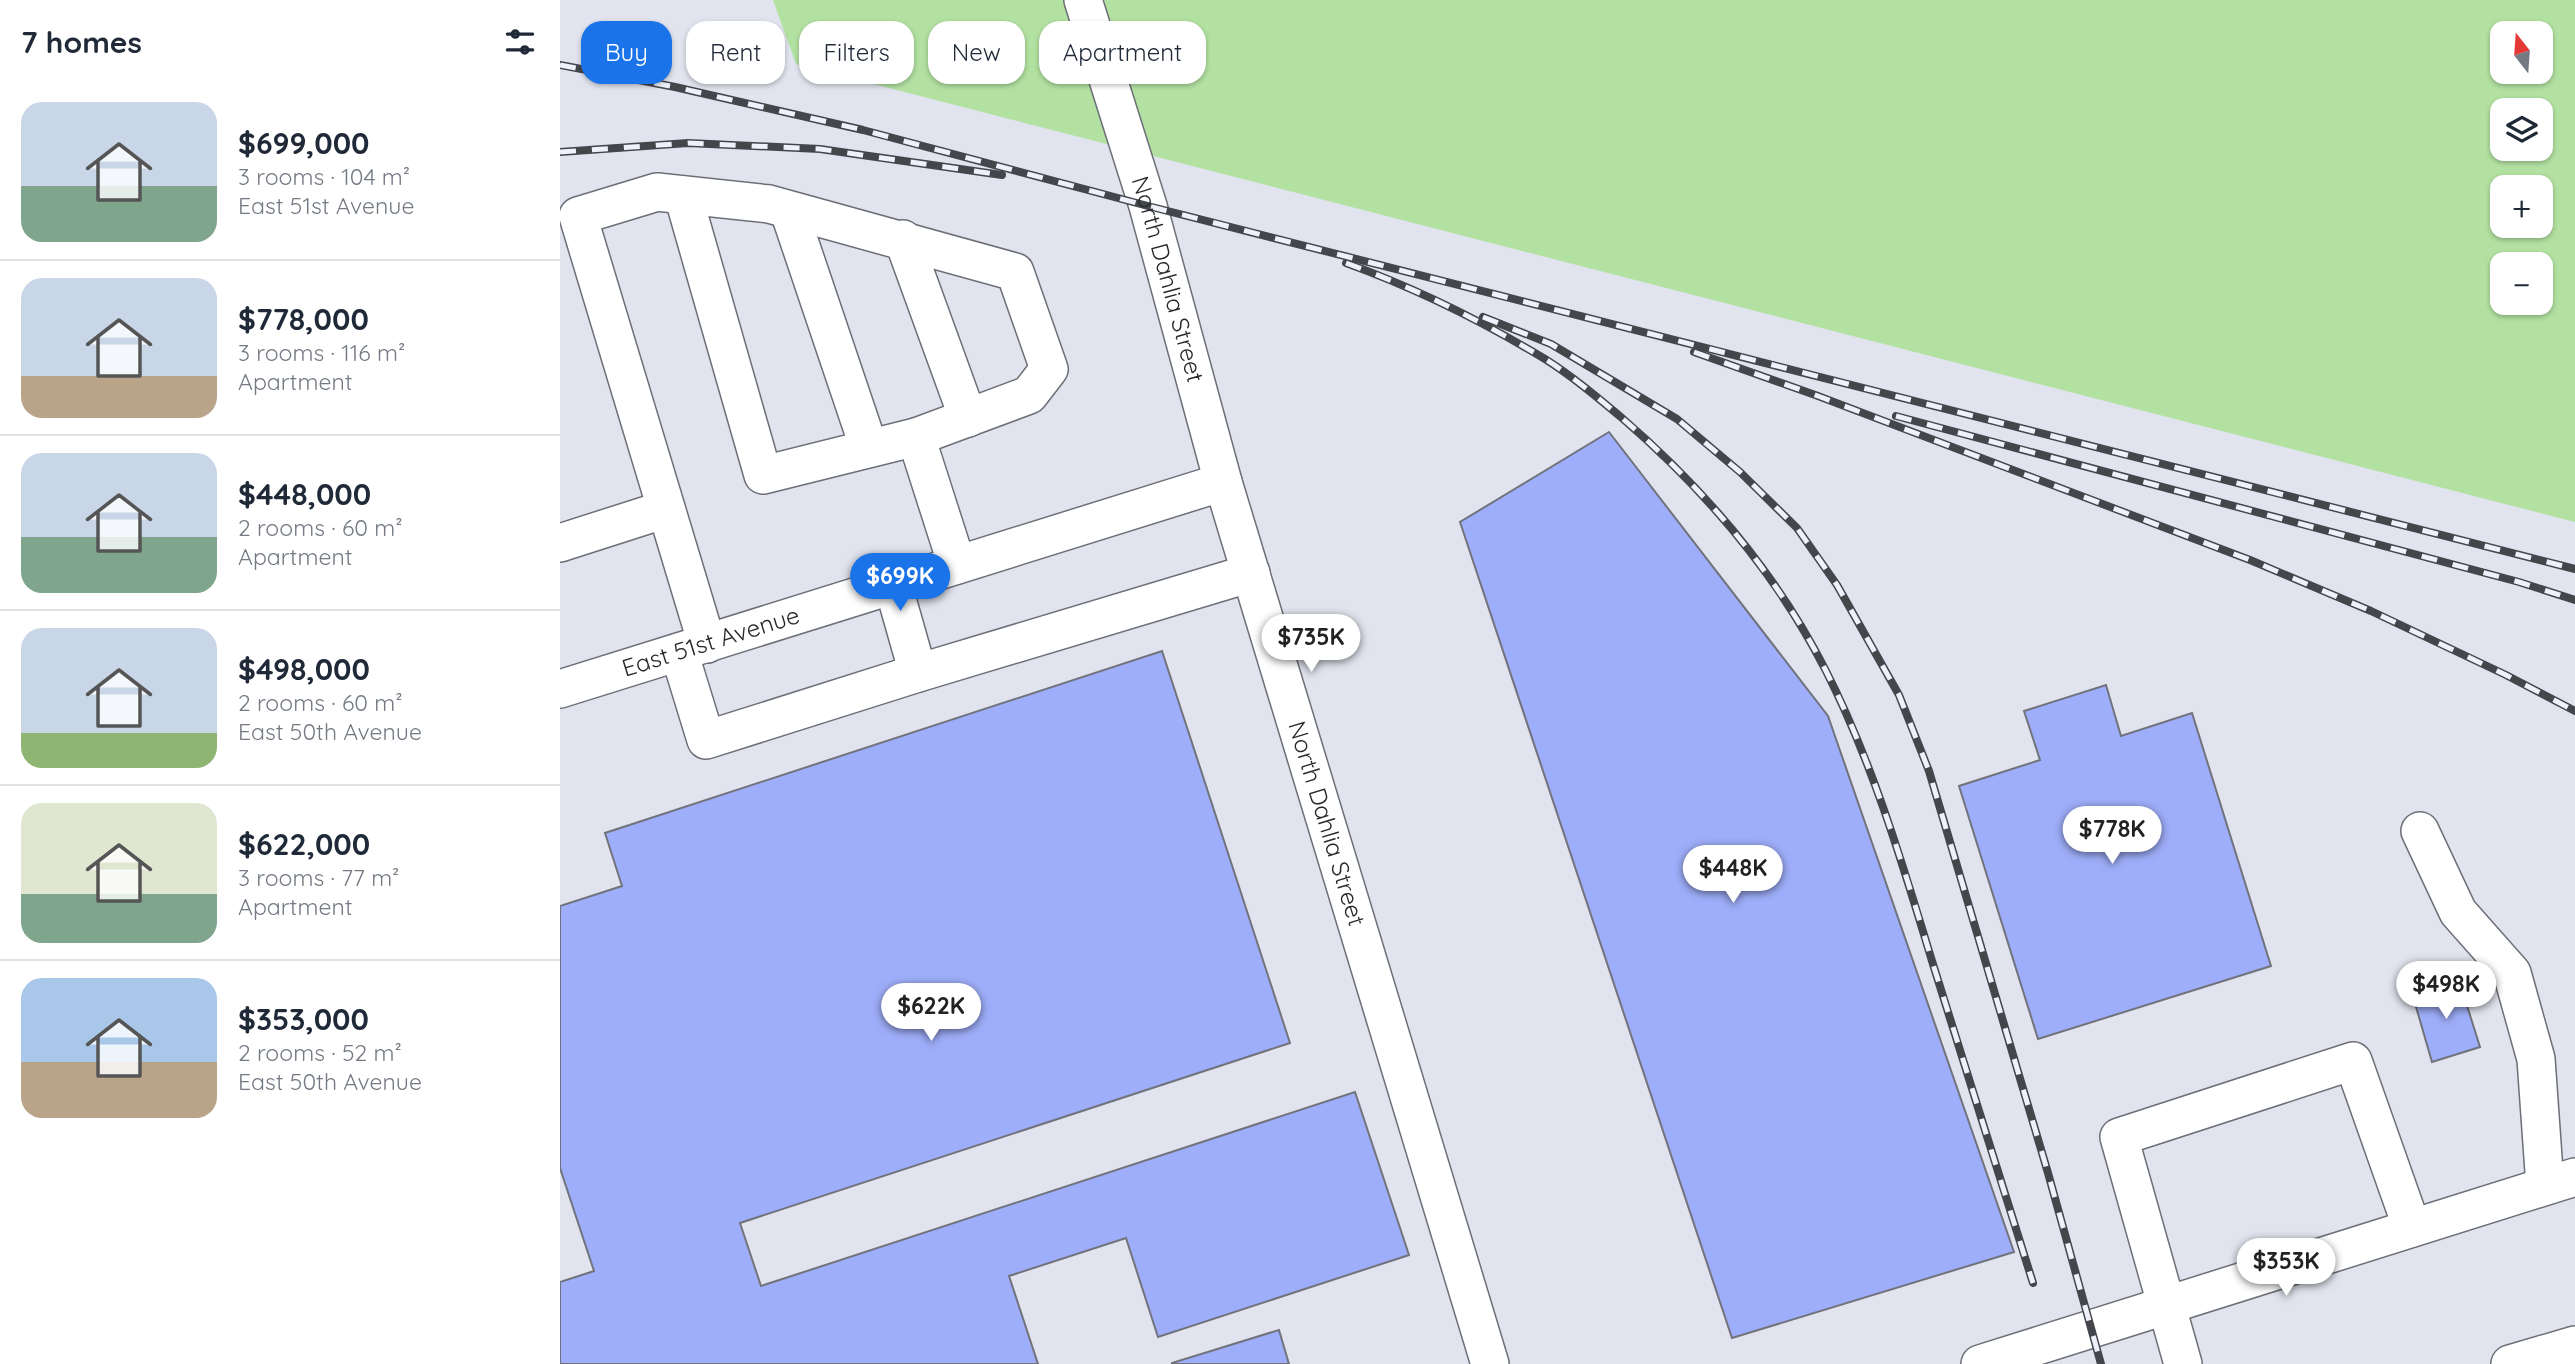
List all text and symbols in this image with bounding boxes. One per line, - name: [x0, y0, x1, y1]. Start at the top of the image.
- chip: Buy: [581, 21, 672, 84]
- chip: Rent: [686, 21, 785, 84]
- chip: Filters: [799, 21, 914, 84]
- chip: New: [928, 21, 1025, 84]
- chip: Apartment: [1039, 21, 1206, 84]
- north arrow: [2490, 21, 2553, 84]
- map controls: [2490, 21, 2553, 315]
- text: 7 homes: [21, 23, 142, 61]
- icon: filters: [501, 23, 539, 61]
- button: layers: [2490, 98, 2553, 161]
- text: $699,000: [238, 124, 370, 162]
- icon: home: [77, 130, 161, 214]
- text: 3 rooms · 104 m²: [238, 162, 410, 191]
- street label: North Dahlia Street: [1126, 172, 1211, 386]
- button: +: [2490, 175, 2553, 238]
- text: East 51st Avenue: [238, 191, 414, 220]
- button: −: [2490, 252, 2553, 315]
- text: $778,000: [238, 300, 369, 338]
- icon: home: [77, 306, 161, 390]
- text: 3 rooms · 116 m²: [238, 338, 405, 367]
- text: Apartment: [238, 367, 352, 396]
- text: $448,000: [238, 475, 371, 513]
- icon: home: [77, 481, 161, 565]
- text: 2 rooms · 60 m²: [238, 513, 403, 542]
- text: Apartment: [238, 542, 352, 571]
- pin: $699K: [851, 554, 949, 613]
- text: $699K: [866, 561, 934, 590]
- street label: East 51st Avenue: [618, 599, 803, 683]
- pin: $735K: [1262, 614, 1360, 674]
- text: $735K: [1277, 622, 1345, 651]
- text: $498,000: [238, 650, 370, 688]
- icon: home: [77, 656, 161, 740]
- text: 2 rooms · 60 m²: [238, 688, 403, 717]
- text: East 50th Avenue: [238, 717, 422, 746]
- street label: North Dahlia Street: [1282, 717, 1373, 929]
- pin: $778K: [2063, 806, 2161, 866]
- text: $778K: [2079, 814, 2145, 843]
- text: $622,000: [238, 825, 370, 863]
- icon: home: [77, 831, 161, 915]
- pin: $448K: [1684, 846, 1782, 905]
- text: $448K: [1699, 853, 1767, 882]
- text: 3 rooms · 77 m²: [238, 863, 399, 892]
- text: Apartment: [238, 892, 352, 921]
- pin: $498K: [2397, 962, 2495, 1021]
- text: $498K: [2412, 969, 2480, 998]
- pin: $622K: [882, 984, 980, 1043]
- text: $622K: [897, 991, 965, 1020]
- text: $353,000: [238, 1000, 369, 1038]
- icon: home: [77, 1006, 161, 1090]
- text: 2 rooms · 52 m²: [238, 1038, 402, 1067]
- text: East 50th Avenue: [238, 1067, 422, 1096]
- pin: $353K: [2237, 1238, 2335, 1298]
- text: $353K: [2253, 1246, 2319, 1275]

